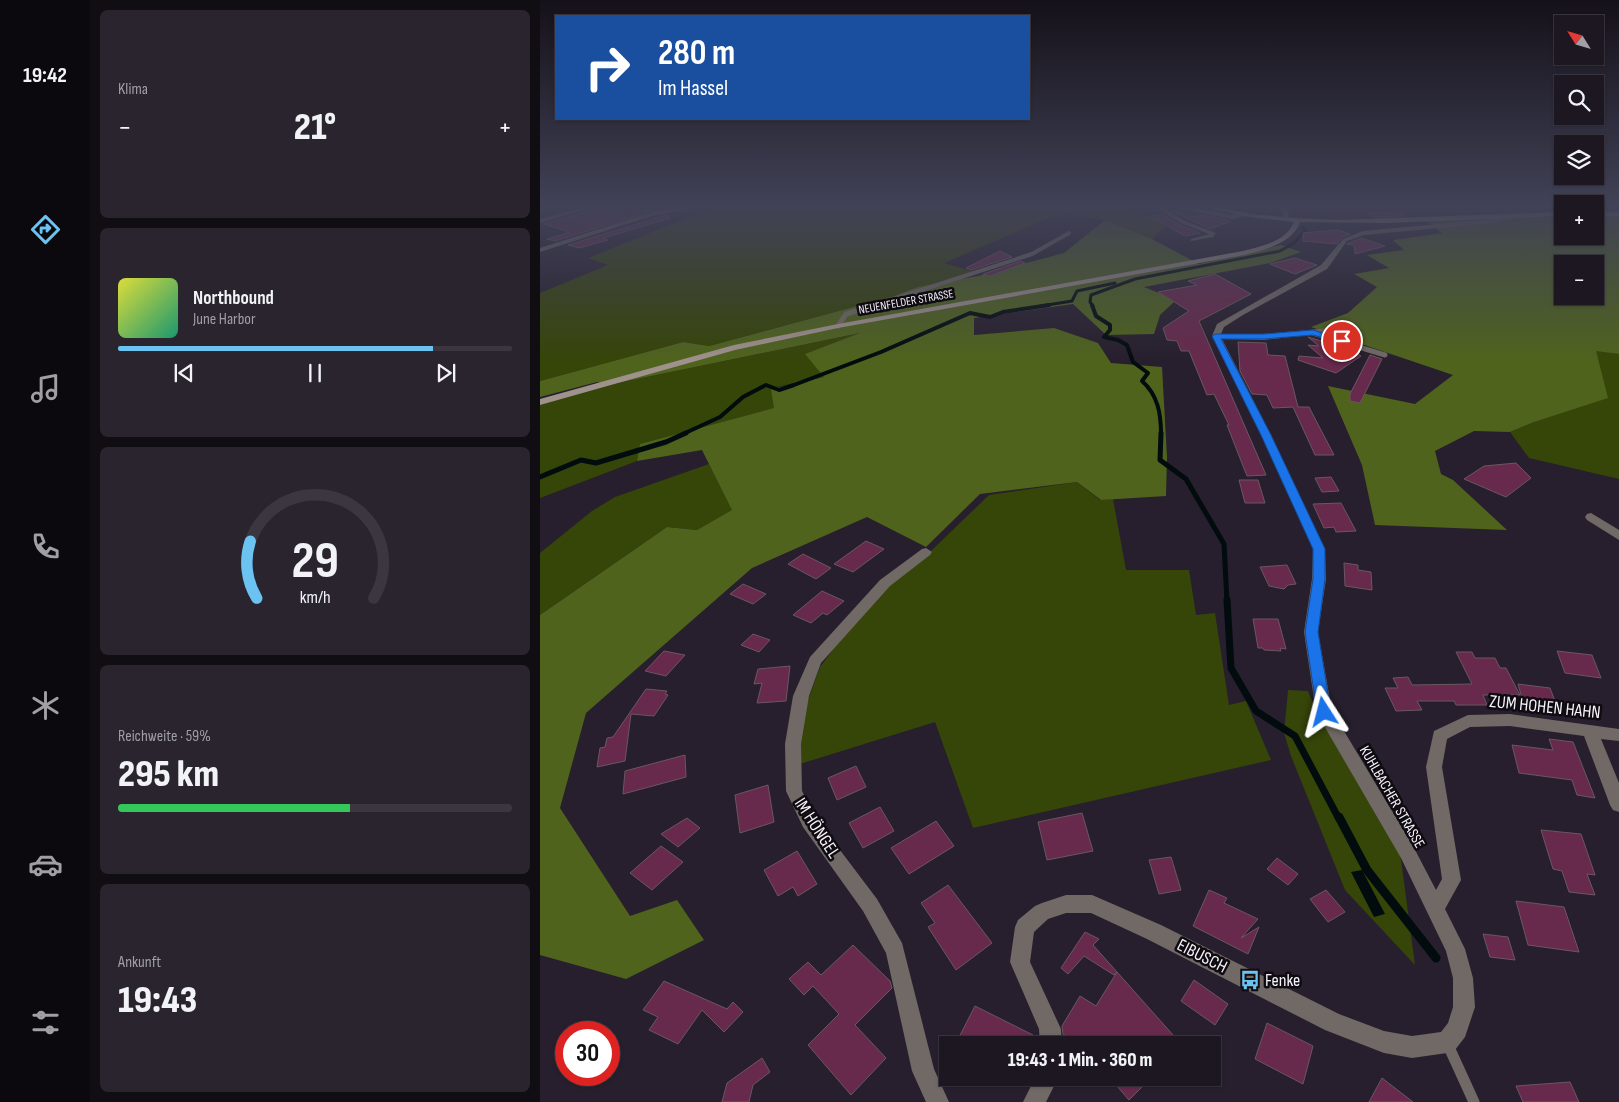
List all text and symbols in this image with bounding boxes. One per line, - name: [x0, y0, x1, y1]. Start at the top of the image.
- north arrow: [1554, 15, 1604, 65]
- map controls: [1554, 15, 1604, 305]
- text: 280 m: [658, 32, 735, 75]
- icon: right: [575, 35, 640, 100]
- text: 19:42: [23, 62, 67, 89]
- text: Im Hassel: [658, 75, 728, 102]
- button: search: [1554, 75, 1604, 125]
- text: Klima: [118, 80, 148, 99]
- text: 21°: [294, 105, 336, 150]
- text: −: [118, 111, 132, 144]
- text: +: [498, 111, 512, 144]
- button: layers: [1554, 135, 1604, 185]
- button: +: [1554, 195, 1604, 245]
- icon: directions: [28, 212, 63, 247]
- button: −: [1554, 255, 1604, 305]
- street label: NEUENFELDER STRASSE: [857, 286, 955, 318]
- text: Northbound: [193, 287, 274, 310]
- text: June Harbor: [193, 310, 256, 329]
- pin: [1321, 320, 1363, 362]
- icon: arrive: [1328, 327, 1356, 355]
- icon: previous: [170, 359, 198, 387]
- icon: pause: [301, 359, 329, 387]
- icon: next: [432, 359, 460, 387]
- icon: music: [28, 371, 63, 406]
- icon: phone: [28, 529, 63, 564]
- text: 29: [291, 530, 339, 593]
- text: km/h: [300, 587, 330, 608]
- position arrow: [1297, 685, 1349, 737]
- icon: climate: [28, 688, 63, 723]
- street label: ZUM HOHEN HAHN: [1488, 691, 1602, 723]
- text: Reichweite · 59%: [118, 727, 211, 746]
- street label: KUHLBACHER STRASSE: [1355, 742, 1429, 852]
- text: 295 km: [118, 752, 219, 797]
- street label: IM HÖNGEL: [790, 794, 844, 862]
- icon: car: [28, 847, 63, 882]
- street label: EIBUSCH: [1173, 935, 1231, 977]
- text: Ankunft: [118, 953, 161, 972]
- bus stop icon: Fenke: [1239, 969, 1261, 991]
- place label: Fenke: [1265, 970, 1300, 991]
- text: 19:43: [118, 978, 197, 1023]
- icon: filters: [28, 1005, 63, 1040]
- speed limit sign: 30: [555, 1021, 620, 1086]
- text: 19:43 · 1 Min. · 360 m: [1008, 1049, 1152, 1072]

